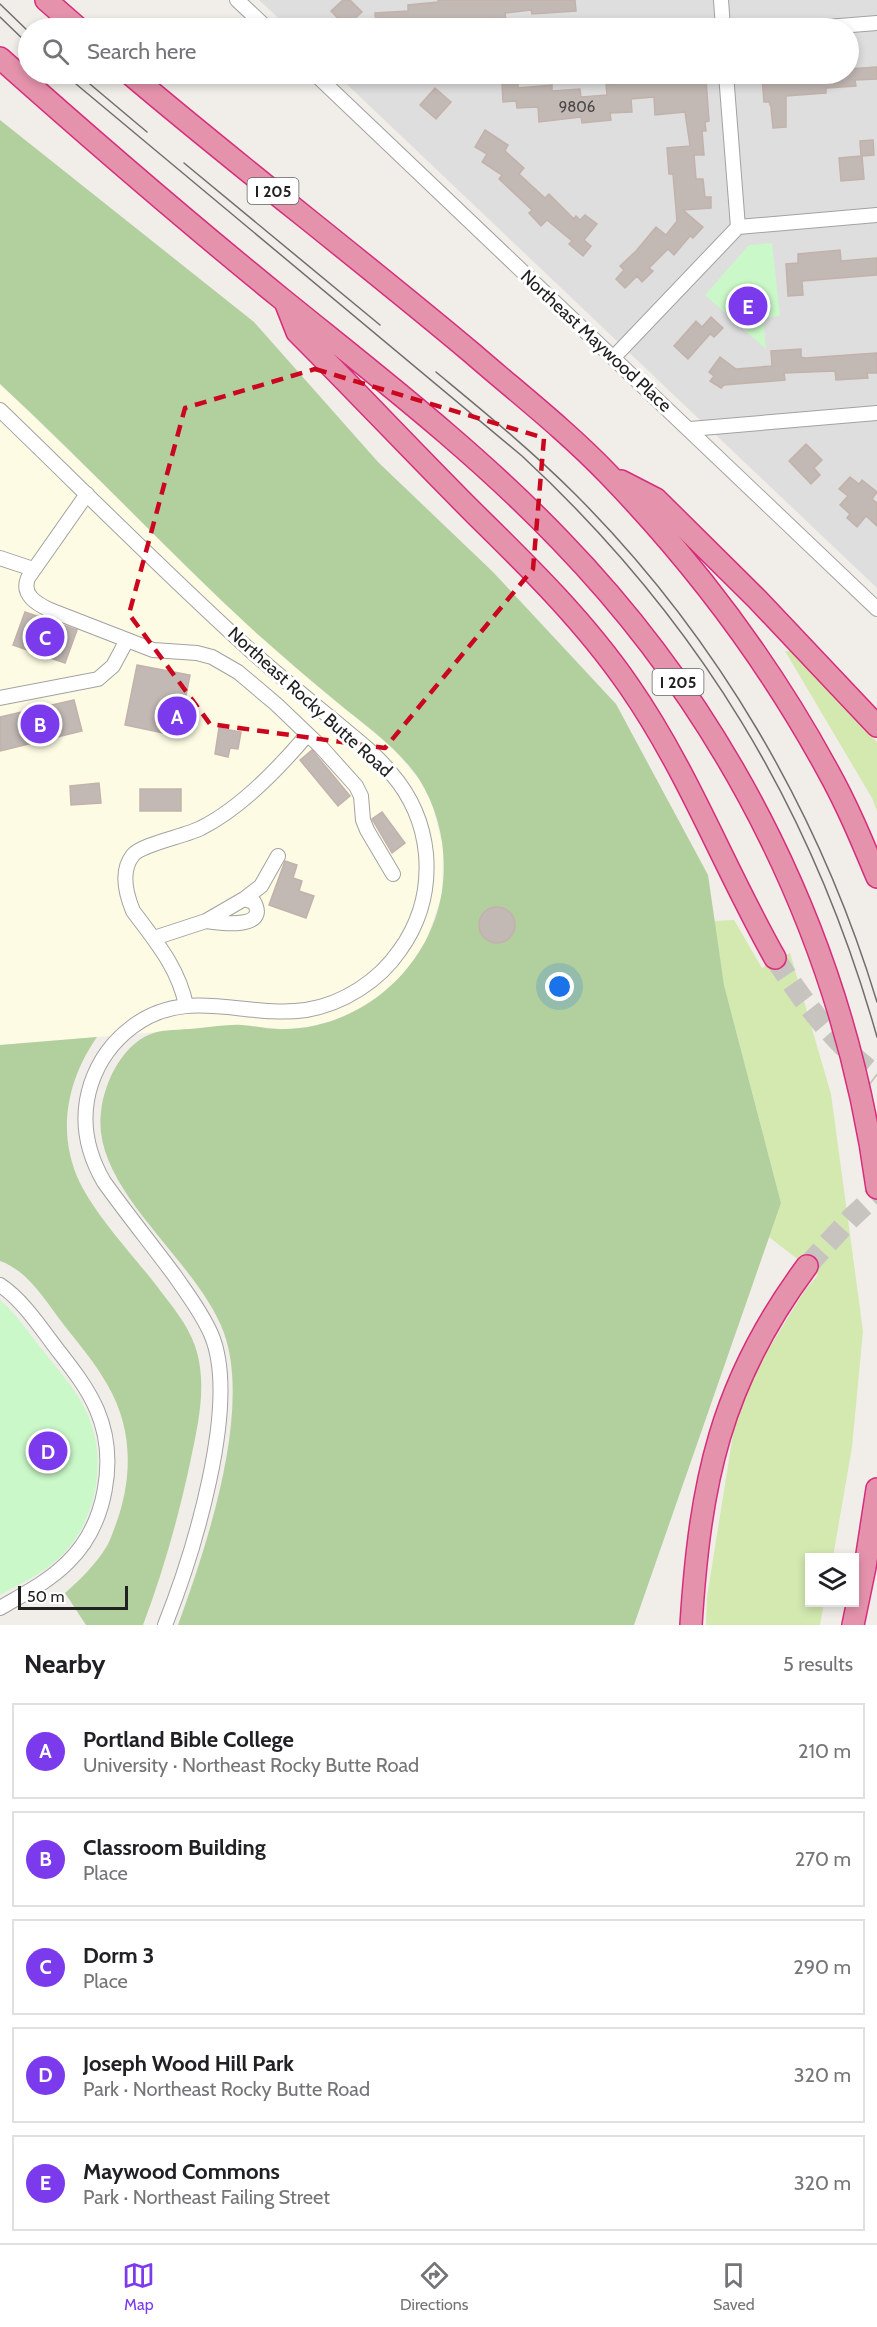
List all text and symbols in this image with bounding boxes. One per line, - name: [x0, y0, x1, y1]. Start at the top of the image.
- search box: [18, 18, 859, 84]
- icon: search: [39, 35, 72, 68]
- text: Search here: [87, 38, 196, 65]
- house number: 9806: [559, 98, 595, 116]
- road number: I 205: [248, 178, 298, 204]
- street label: Northeast Maywood Place: [516, 265, 676, 417]
- pin: E: [728, 284, 768, 328]
- pin: C: [26, 614, 64, 660]
- street label: Northeast Rocky Butte Road: [223, 622, 397, 782]
- road number: I 205: [652, 669, 704, 695]
- pin: A: [158, 694, 196, 738]
- pin: B: [20, 702, 60, 746]
- your location: [545, 972, 574, 1001]
- pin: D: [28, 1428, 68, 1474]
- map controls: [805, 1553, 859, 1607]
- button: layers: [805, 1553, 859, 1607]
- scale bar: [18, 1583, 128, 1610]
- text: 50 m: [27, 1587, 64, 1606]
- text: Nearby: [24, 1648, 105, 1680]
- text: 5 results: [783, 1652, 853, 1676]
- text: Portland Bible College: [83, 1726, 294, 1753]
- text: A: [39, 1739, 52, 1763]
- text: 210 m: [798, 1739, 851, 1763]
- text: University · Northeast Rocky Butte Road: [83, 1753, 419, 1777]
- text: Classroom Building: [83, 1834, 266, 1861]
- text: B: [39, 1847, 52, 1871]
- text: 270 m: [795, 1847, 851, 1871]
- text: Place: [83, 1861, 128, 1885]
- text: Dorm 3: [83, 1942, 154, 1969]
- text: C: [39, 1955, 52, 1979]
- text: 290 m: [793, 1955, 851, 1979]
- text: Place: [83, 1969, 128, 1993]
- text: Joseph Wood Hill Park: [83, 2050, 294, 2077]
- text: D: [38, 2063, 53, 2087]
- text: 320 m: [794, 2063, 851, 2087]
- text: Park · Northeast Rocky Butte Road: [83, 2077, 370, 2101]
- text: Maywood Commons: [83, 2158, 280, 2185]
- text: E: [40, 2171, 51, 2195]
- text: 320 m: [794, 2171, 851, 2195]
- text: Park · Northeast Failing Street: [83, 2185, 330, 2209]
- tab: Map: [122, 2259, 155, 2314]
- tab: Directions: [400, 2259, 468, 2314]
- tab: Saved: [713, 2259, 755, 2314]

